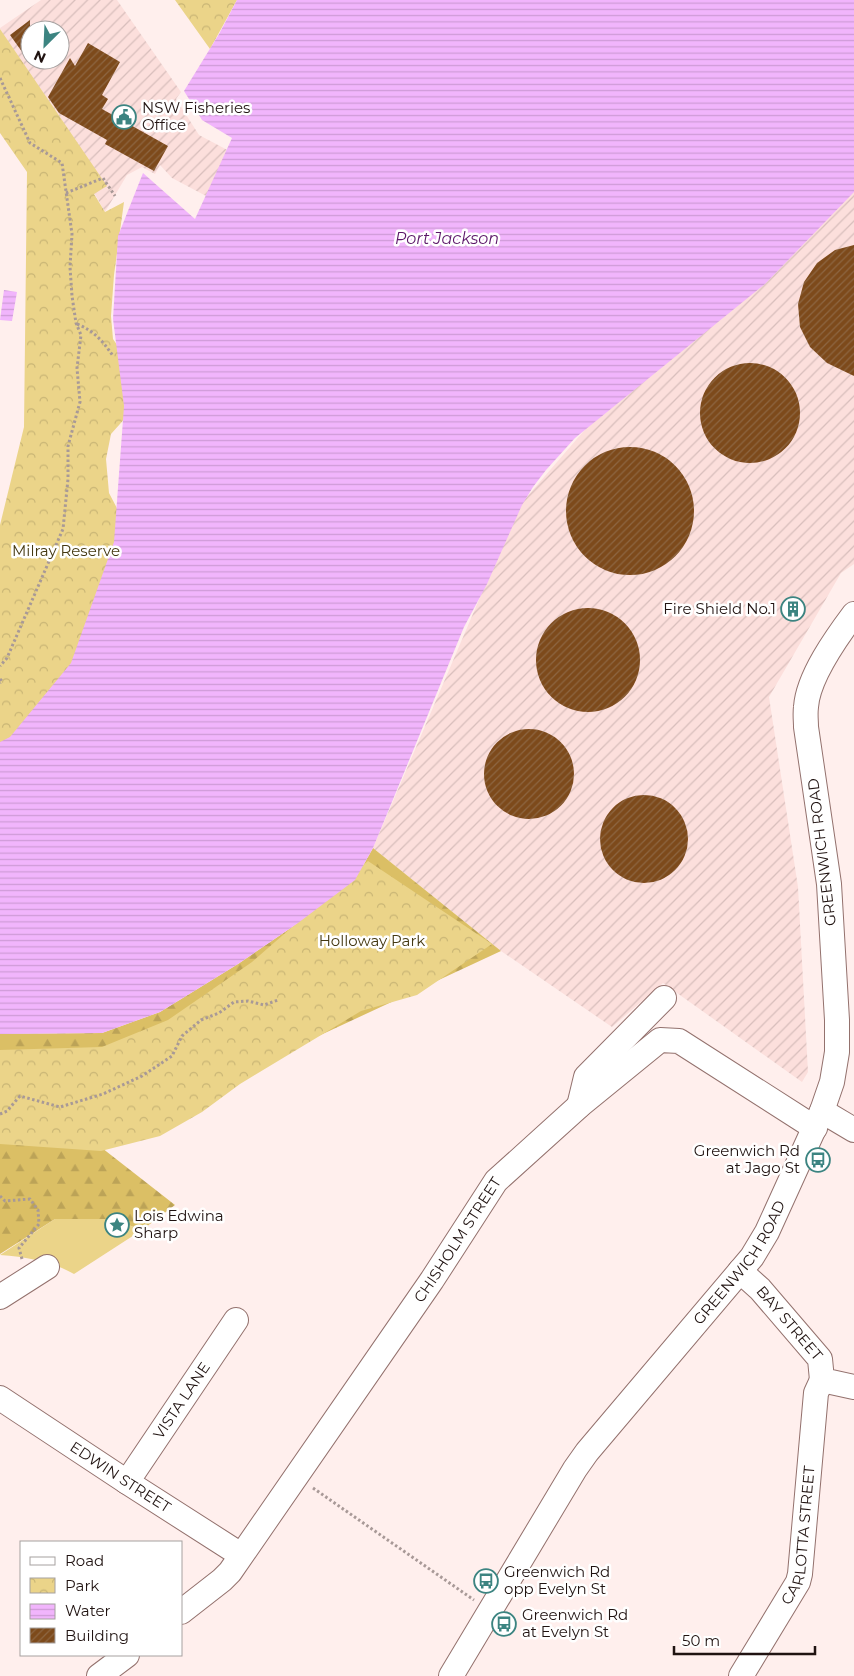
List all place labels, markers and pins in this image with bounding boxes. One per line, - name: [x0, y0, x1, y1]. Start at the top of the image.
- place label: NSW Fisheries Office: [142, 98, 250, 134]
- public building icon: NSW Fisheries Office: [111, 104, 137, 130]
- building icon: Fire Shield No.1: [780, 596, 806, 622]
- place label: Fire Shield No.1: [663, 599, 776, 618]
- place label: Greenwich Rd at Jago St: [694, 1141, 800, 1177]
- bus stop icon: Greenwich Rd at Jago St: [805, 1147, 831, 1173]
- place label: Lois Edwina Sharp: [134, 1206, 224, 1242]
- place icon: Lois Edwina Sharp: [104, 1212, 130, 1238]
- place label: Greenwich Rd opp Evelyn St: [504, 1562, 610, 1598]
- bus stop icon: Greenwich Rd opp Evelyn St: [473, 1568, 499, 1594]
- place label: Greenwich Rd at Evelyn St: [522, 1605, 628, 1641]
- bus stop icon: Greenwich Rd at Evelyn St: [491, 1611, 517, 1637]

